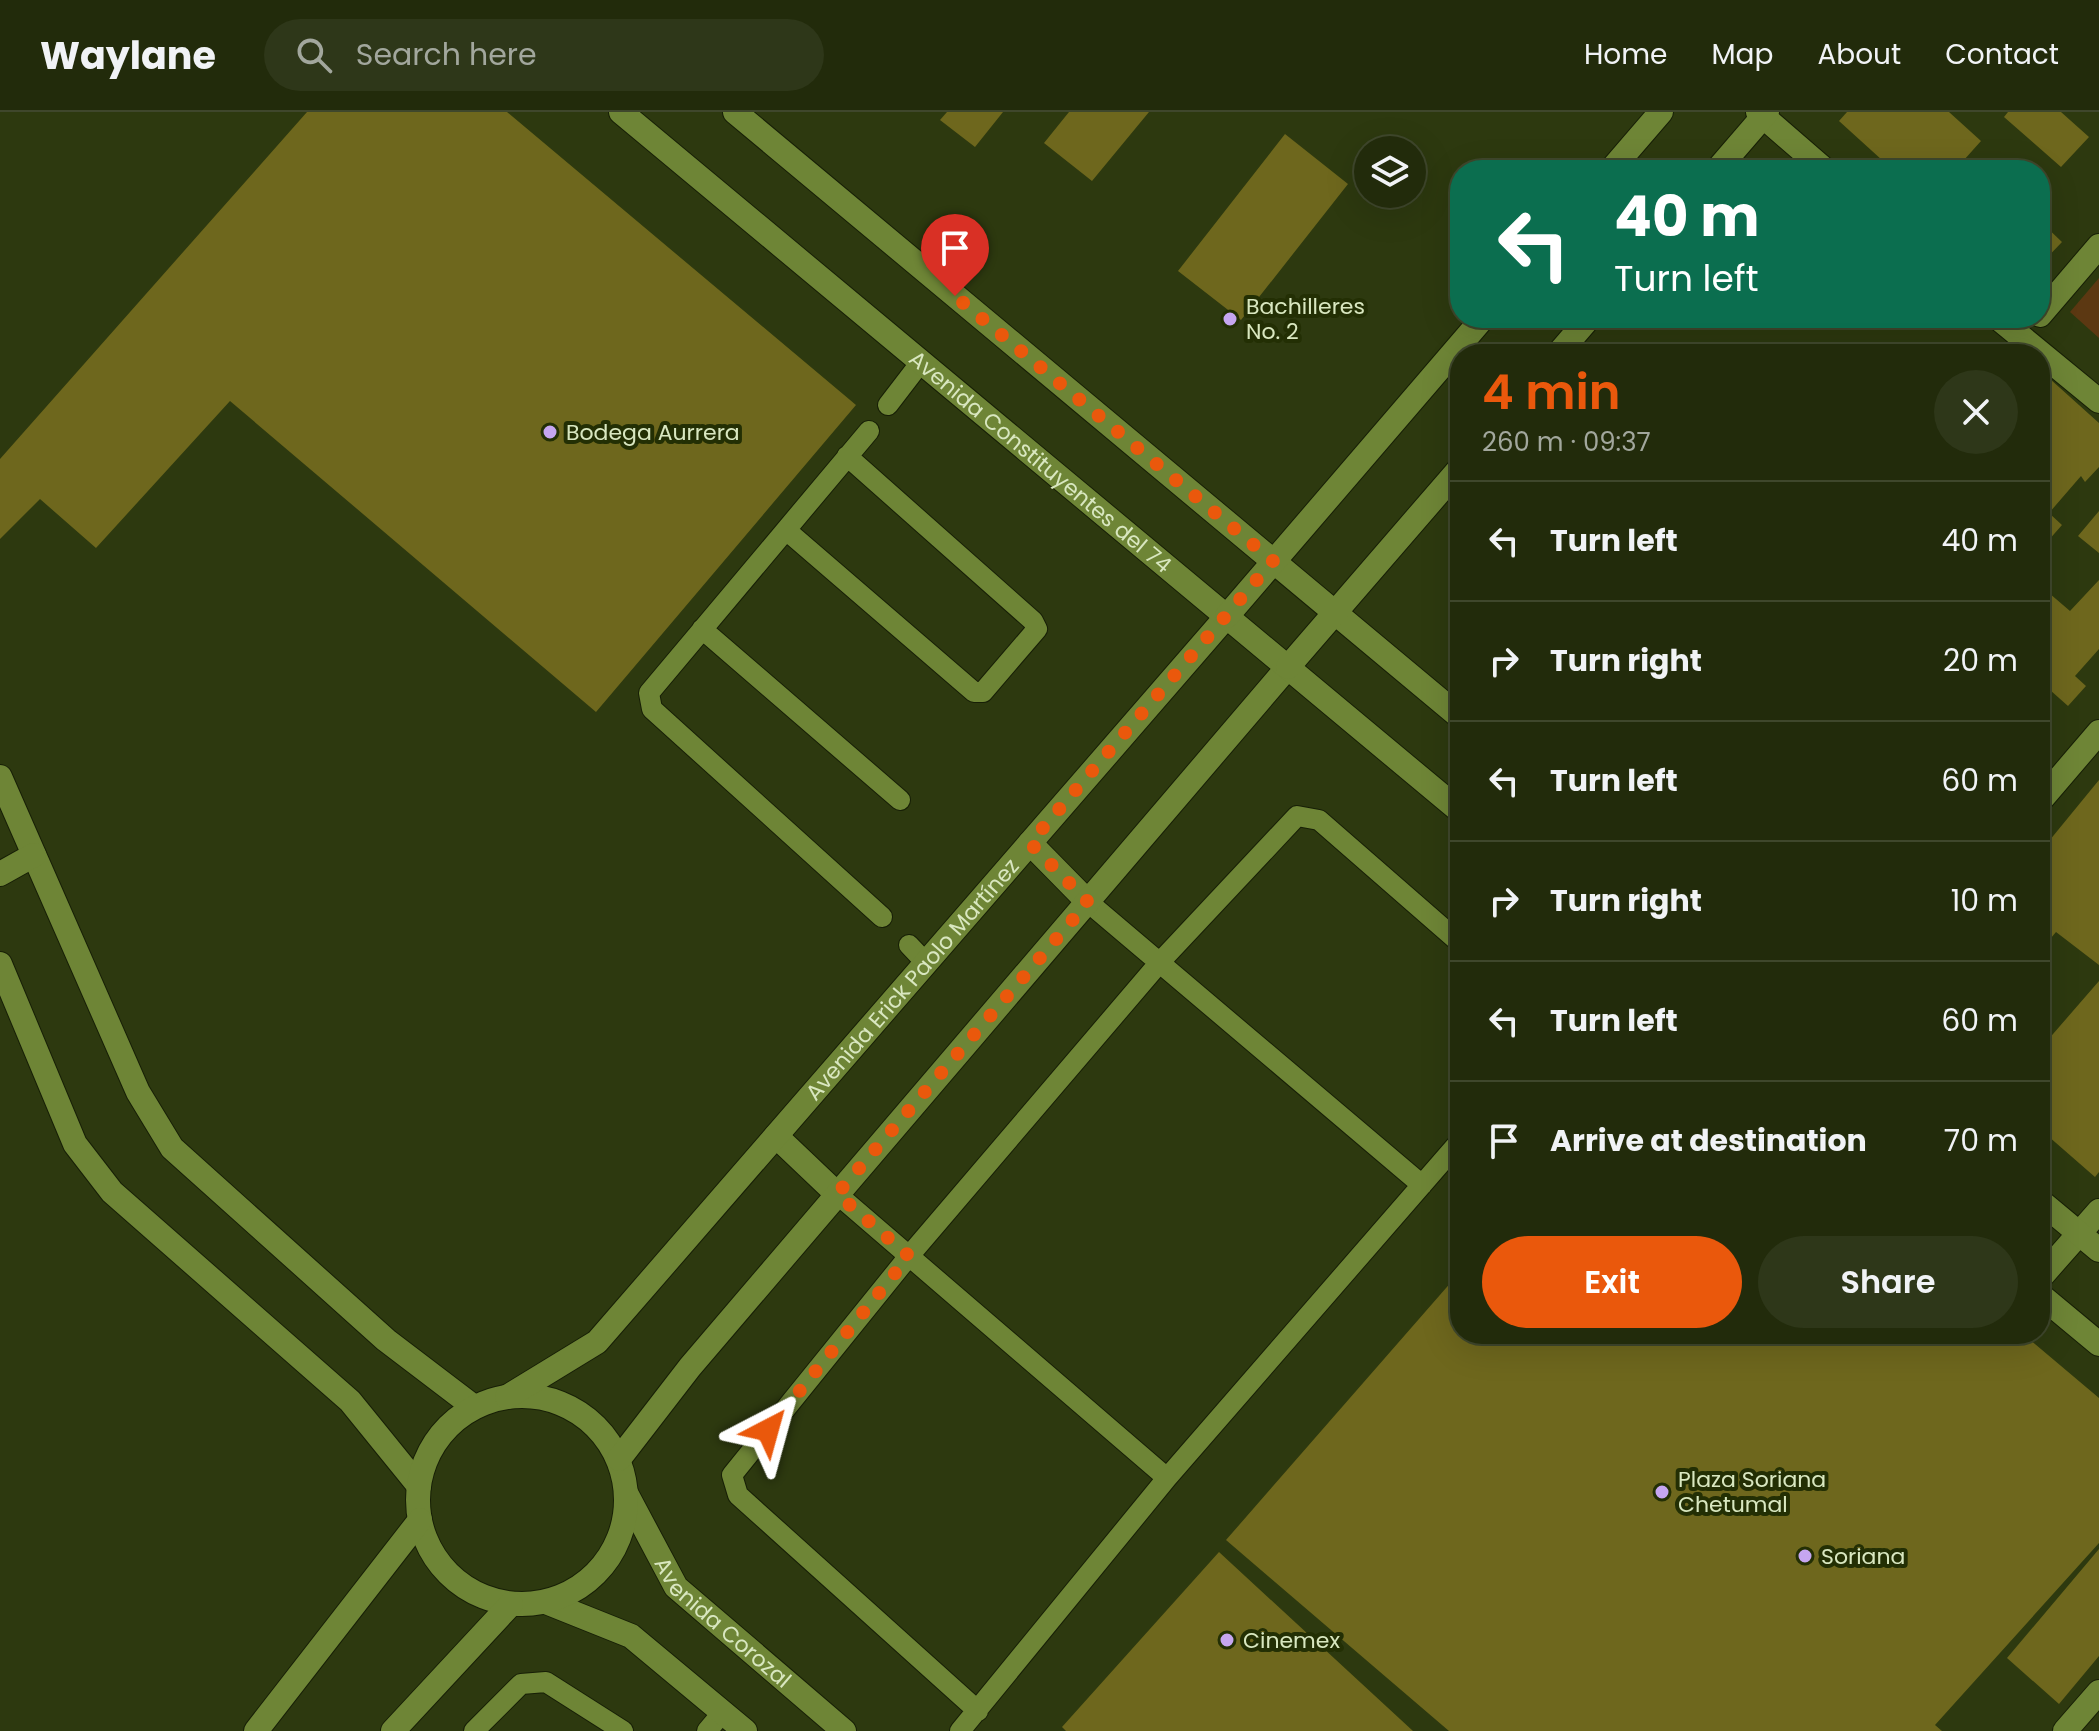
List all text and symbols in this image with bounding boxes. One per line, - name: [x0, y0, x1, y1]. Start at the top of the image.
- search box: [264, 19, 824, 91]
- text: Waylane: [40, 29, 216, 82]
- icon: search: [292, 33, 336, 77]
- text: Search here: [356, 33, 537, 76]
- text: Home: [1584, 35, 1667, 74]
- text: Map: [1711, 35, 1773, 74]
- text: About: [1817, 35, 1901, 74]
- text: Contact: [1945, 35, 2059, 74]
- map controls: [1354, 136, 1426, 208]
- button: layers: [1354, 136, 1426, 208]
- text: 40 m: [1614, 177, 1760, 256]
- icon: left: [1482, 192, 1586, 296]
- pin: [921, 214, 989, 296]
- icon: arrive: [933, 226, 977, 270]
- text: Turn left: [1614, 253, 1759, 304]
- place label: Bachilleres No. 2: [1246, 291, 1365, 347]
- marker: Bachilleres No. 2: [1221, 310, 1239, 328]
- street label: Avenida Constituyentes del 74: [902, 343, 1178, 580]
- text: 4 min: [1482, 359, 1621, 426]
- button: close: [1934, 370, 2018, 454]
- place label: Bodega Aurrera: [566, 417, 740, 448]
- marker: Bodega Aurrera: [541, 423, 559, 441]
- text: 260 m · 09:37: [1482, 424, 1651, 460]
- icon: left: [1482, 519, 1526, 563]
- text: Turn left: [1550, 519, 1678, 562]
- text: 40 m: [1941, 519, 2018, 562]
- icon: right: [1482, 639, 1526, 683]
- text: Turn right: [1550, 639, 1702, 682]
- text: 20 m: [1943, 639, 2018, 682]
- icon: left: [1482, 759, 1526, 803]
- text: Turn left: [1550, 759, 1678, 802]
- text: 60 m: [1941, 759, 2018, 802]
- street label: Avenida Erick Paolo Martínez: [798, 851, 1026, 1107]
- icon: right: [1482, 879, 1526, 923]
- text: Turn right: [1550, 879, 1702, 922]
- text: 10 m: [1951, 879, 2018, 922]
- icon: left: [1482, 999, 1526, 1043]
- text: Turn left: [1550, 999, 1678, 1042]
- text: 60 m: [1941, 999, 2018, 1042]
- icon: arrive: [1482, 1119, 1526, 1163]
- text: Arrive at destination: [1550, 1119, 1867, 1162]
- text: 70 m: [1944, 1119, 2018, 1162]
- button: Exit: [1482, 1236, 1742, 1328]
- button: Share: [1758, 1236, 2018, 1328]
- position arrow: [726, 1388, 810, 1472]
- place label: Plaza Soriana Chetumal: [1678, 1464, 1826, 1520]
- marker: Plaza Soriana Chetumal: [1653, 1483, 1671, 1501]
- place label: Soriana: [1821, 1541, 1905, 1572]
- marker: Soriana: [1796, 1547, 1814, 1565]
- street label: Avenida Corozal: [647, 1552, 798, 1695]
- place label: Cinemex: [1243, 1625, 1340, 1656]
- marker: Cinemex: [1218, 1631, 1236, 1649]

